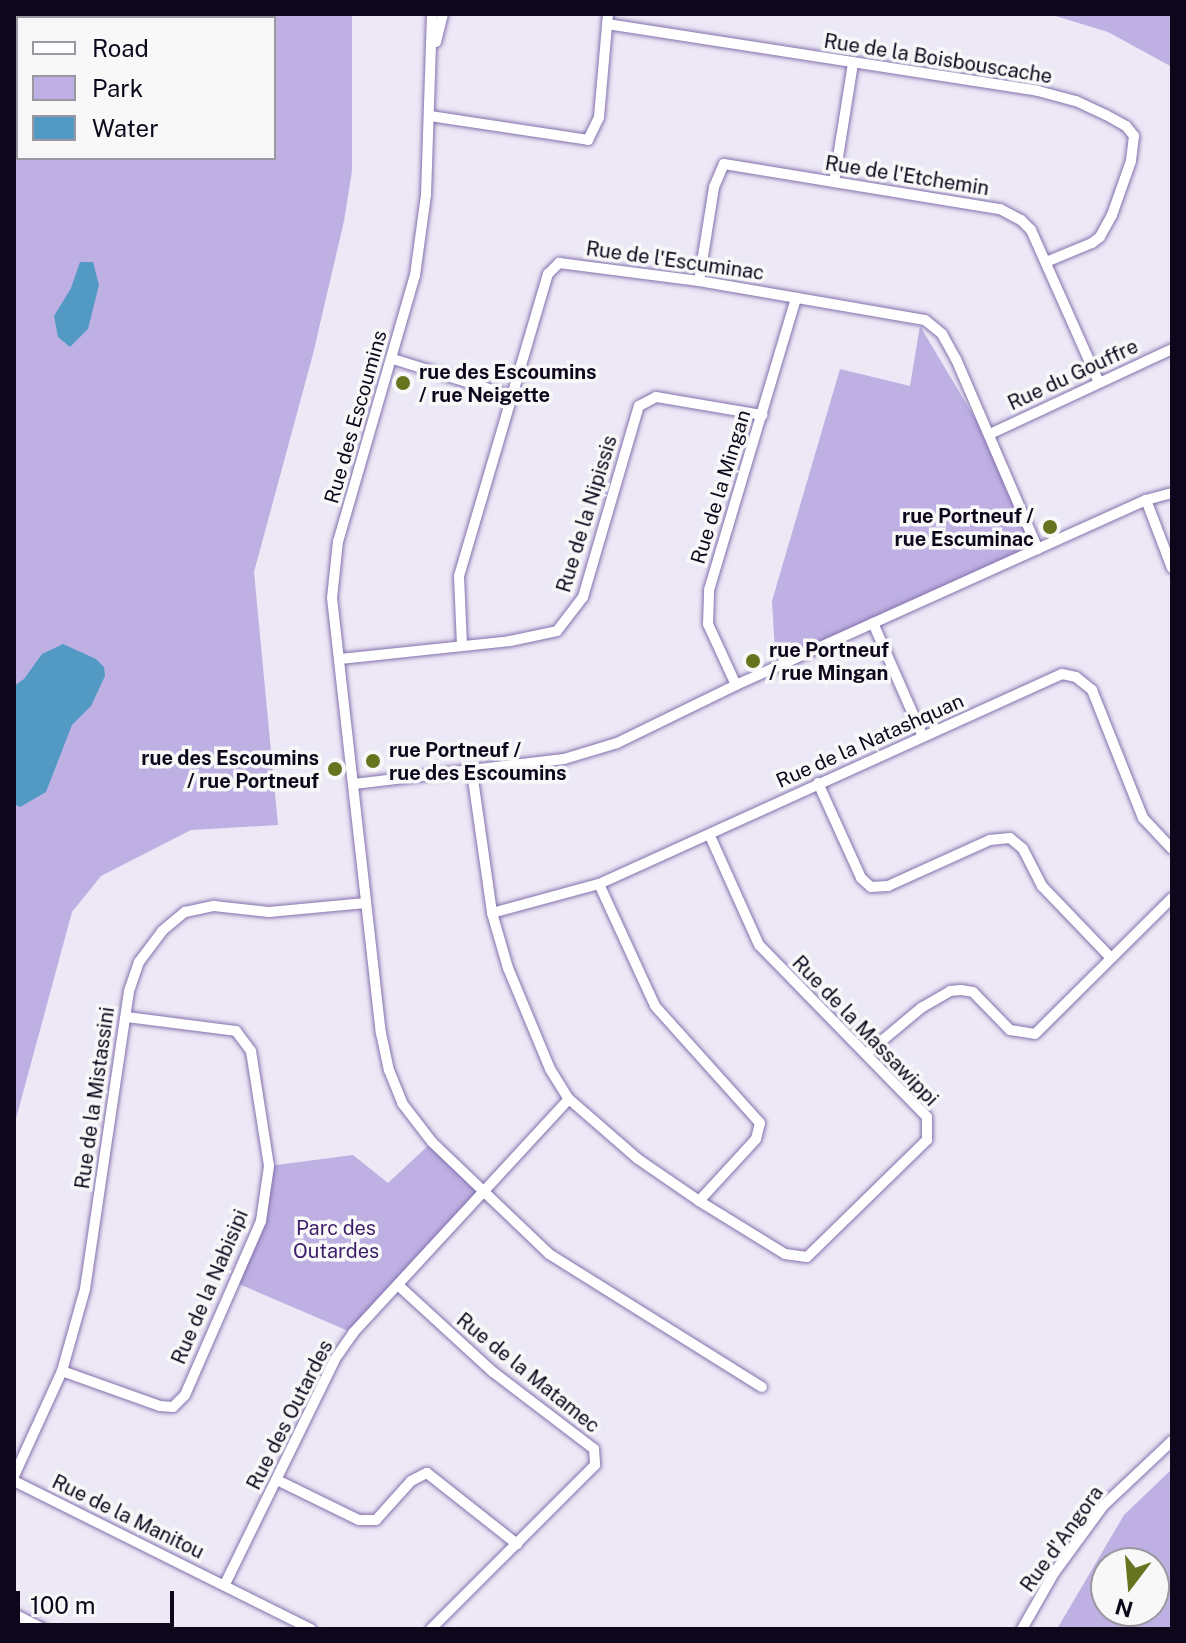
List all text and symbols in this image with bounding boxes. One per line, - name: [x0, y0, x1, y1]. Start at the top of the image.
- legend: [16, 16, 276, 160]
- street label: Rue de la Boisbouscache: [822, 29, 1054, 89]
- text: Road: [92, 34, 149, 62]
- text: Park: [92, 74, 143, 102]
- text: Water: [92, 114, 159, 142]
- street label: Rue de l'Etchemin: [823, 151, 991, 201]
- street label: Rue de l'Escuminac: [584, 237, 766, 285]
- street label: Rue des Escoumins: [320, 327, 392, 507]
- street label: Rue du Gouffre: [1004, 334, 1142, 416]
- place label: rue des Escoumins / rue Neigette: [419, 360, 597, 407]
- marker: rue des Escoumins / rue Neigette: [394, 374, 412, 392]
- street label: Rue de la Mingan: [686, 407, 756, 567]
- street label: Rue de la Nipissis: [552, 432, 622, 596]
- place label: rue Portneuf / rue Escuminac: [894, 504, 1034, 551]
- marker: rue Portneuf / rue Escuminac: [1041, 518, 1059, 536]
- place label: rue Portneuf / rue Mingan: [769, 638, 889, 685]
- marker: rue Portneuf / rue Mingan: [744, 652, 762, 670]
- street label: Rue de la Natashquan: [772, 689, 968, 793]
- place label: rue Portneuf / rue des Escoumins: [389, 738, 567, 785]
- place label: rue des Escoumins / rue Portneuf: [141, 746, 319, 793]
- marker: rue Portneuf / rue des Escoumins: [364, 752, 382, 770]
- marker: rue des Escoumins / rue Portneuf: [326, 760, 344, 778]
- street label: Rue de la Massawippi: [787, 951, 943, 1111]
- street label: Rue de la Mistassini: [70, 1005, 120, 1191]
- street label: Rue de la Nabisipi: [166, 1206, 254, 1368]
- park label: Parc des Outardes: [293, 1216, 379, 1263]
- street label: Rue de la Matamec: [451, 1308, 605, 1438]
- street label: Rue des Outardes: [242, 1336, 338, 1494]
- street label: Rue de la Manitou: [48, 1470, 208, 1564]
- street label: Rue d'Angora: [1015, 1481, 1109, 1597]
- north arrow: [1090, 1547, 1170, 1627]
- scale bar: [20, 1575, 178, 1625]
- text: 100 m: [30, 1591, 96, 1619]
- text: N: [1112, 1593, 1136, 1623]

